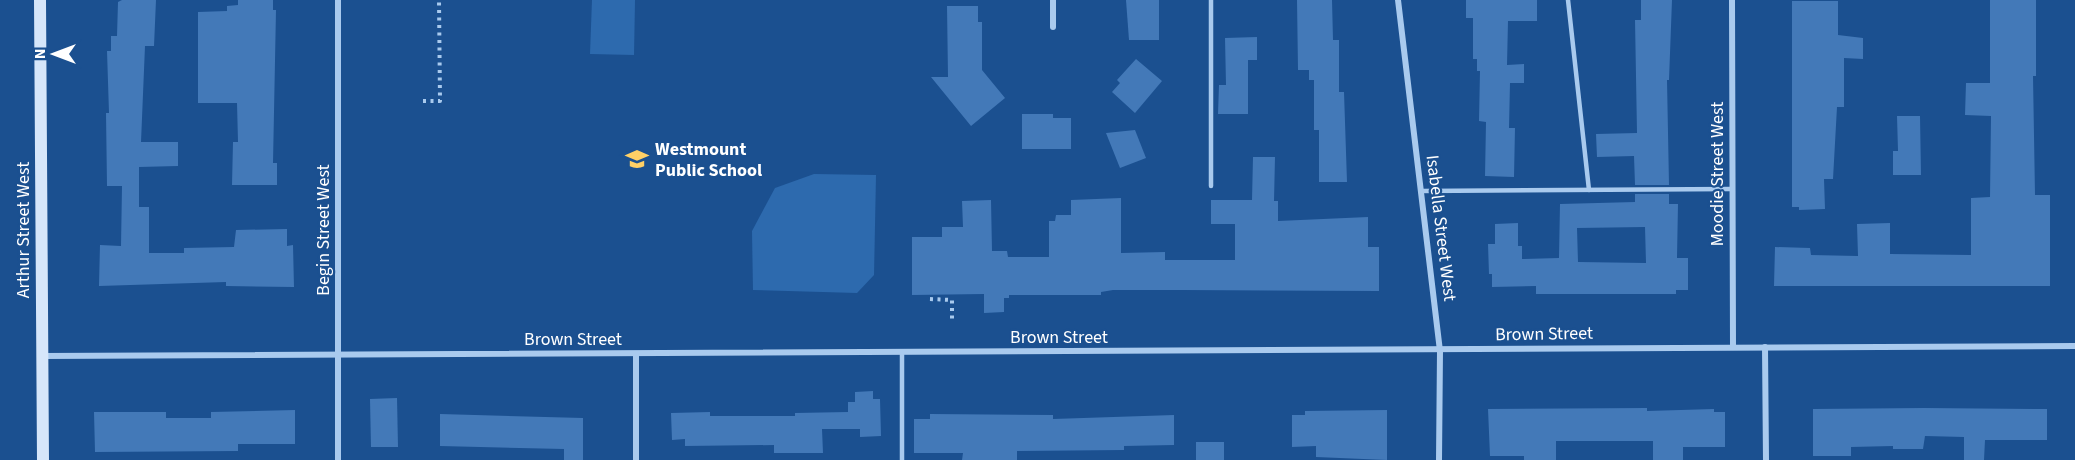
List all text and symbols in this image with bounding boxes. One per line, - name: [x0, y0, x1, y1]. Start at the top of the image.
- north arrow: [24, 24, 84, 84]
- text: N: [29, 49, 51, 59]
- street label: Moodie Street West: [1705, 102, 1730, 246]
- place label: Westmount Public School: [655, 137, 762, 183]
- school or university icon: Westmount Public School: [624, 146, 650, 172]
- street label: Isabella Street West: [1420, 153, 1462, 303]
- street label: Arthur Street West: [11, 162, 36, 298]
- street label: Begin Street West: [311, 164, 336, 296]
- street label: Brown Street: [1495, 321, 1593, 347]
- street label: Brown Street: [1010, 325, 1108, 350]
- street label: Brown Street: [524, 327, 622, 352]

